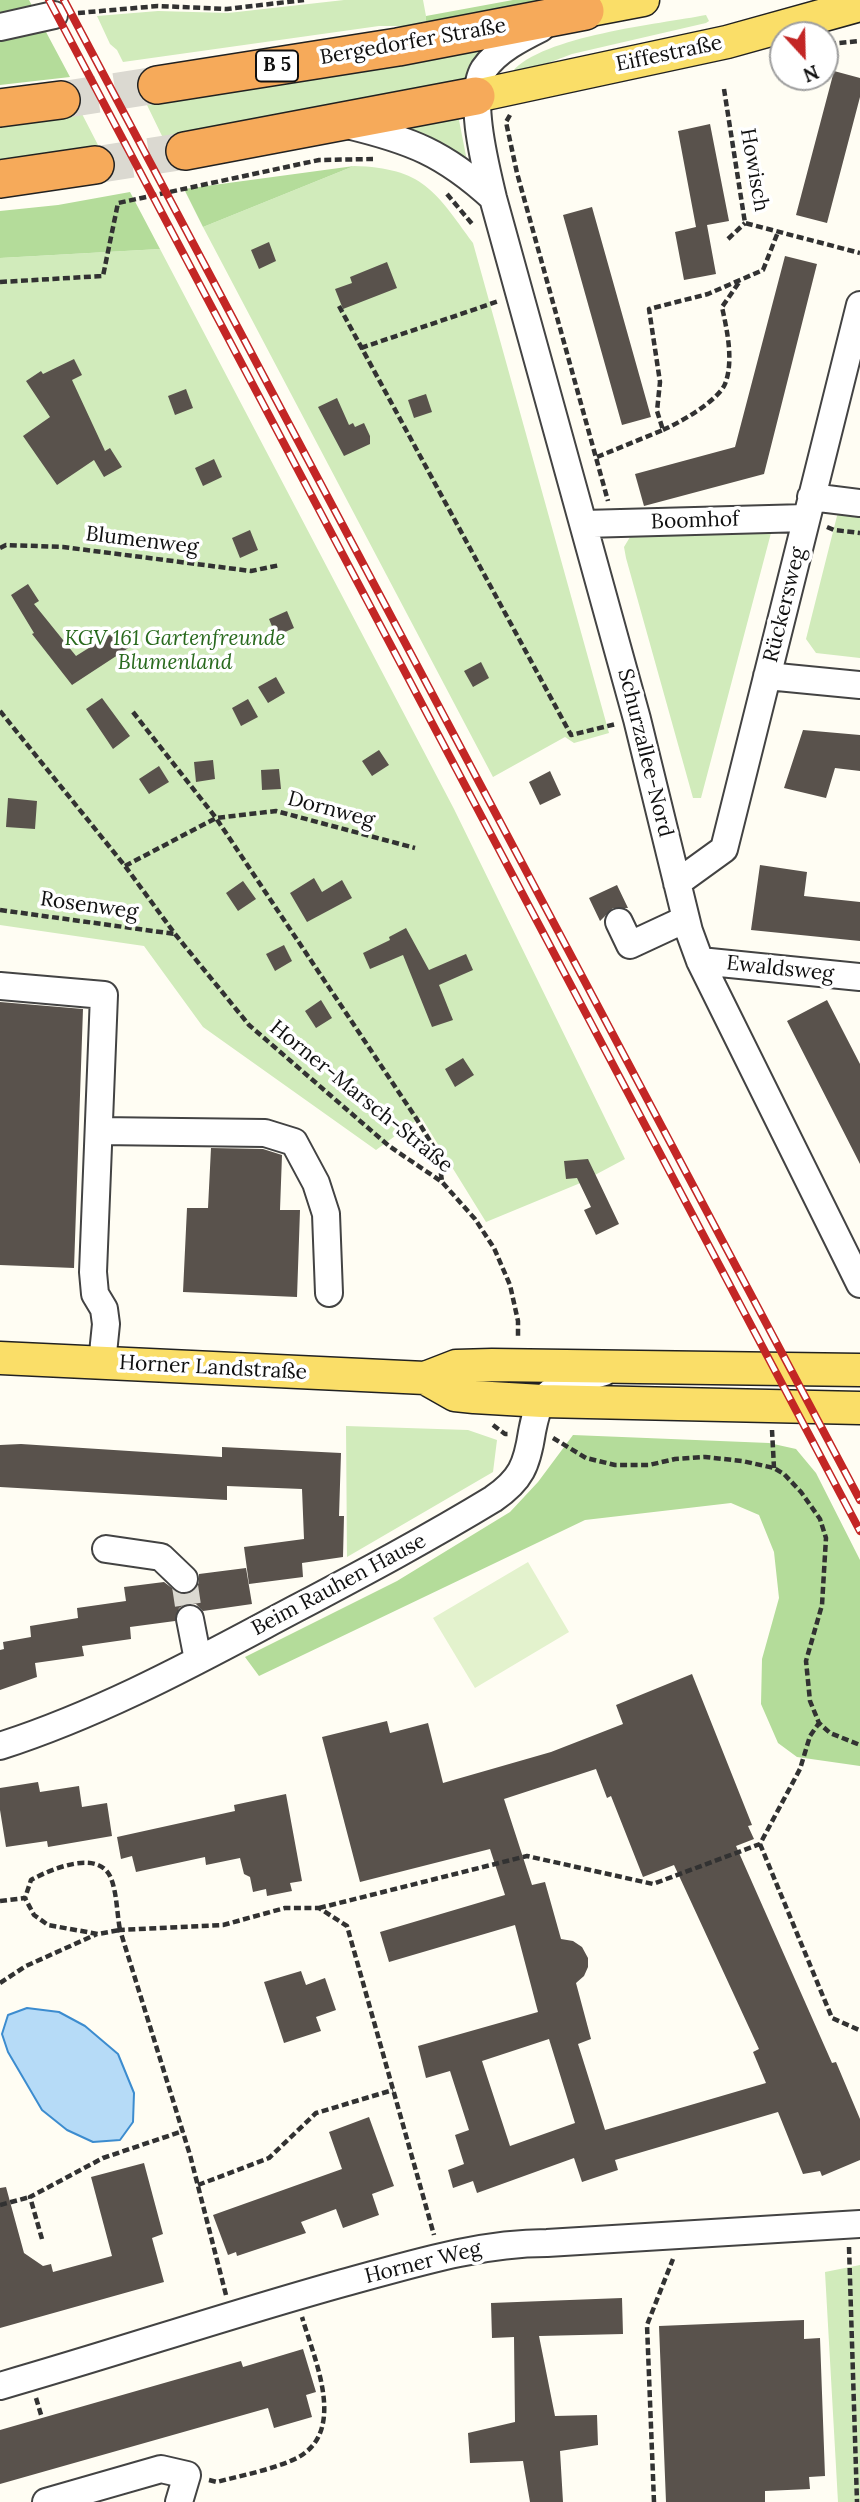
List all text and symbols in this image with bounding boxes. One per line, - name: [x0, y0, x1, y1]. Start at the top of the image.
- street label: Bergedorfer Straße: [318, 13, 508, 71]
- north arrow: [769, 21, 839, 91]
- street label: Eiffestraße: [614, 30, 724, 78]
- road number: B 5: [256, 50, 298, 82]
- text: N: [800, 60, 822, 87]
- street label: Howisch: [734, 126, 774, 214]
- street label: Boomhof: [650, 507, 740, 535]
- street label: Blumenweg: [84, 522, 200, 560]
- street label: Rückersweg: [759, 545, 811, 665]
- park label: KGV 161 Gartenfreunde Blumenland: [64, 626, 286, 676]
- street label: Schurzallee-Nord: [612, 666, 678, 840]
- street label: Dornweg: [285, 786, 377, 834]
- street label: Rosenweg: [39, 887, 139, 925]
- street label: Ewaldsweg: [725, 951, 835, 987]
- street label: Horner-Marsch-Straße: [264, 1015, 458, 1179]
- street label: Horner Landstraße: [118, 1350, 308, 1386]
- street label: Beim Rauhen Hause: [247, 1528, 431, 1642]
- street label: Horner Weg: [362, 2236, 484, 2290]

